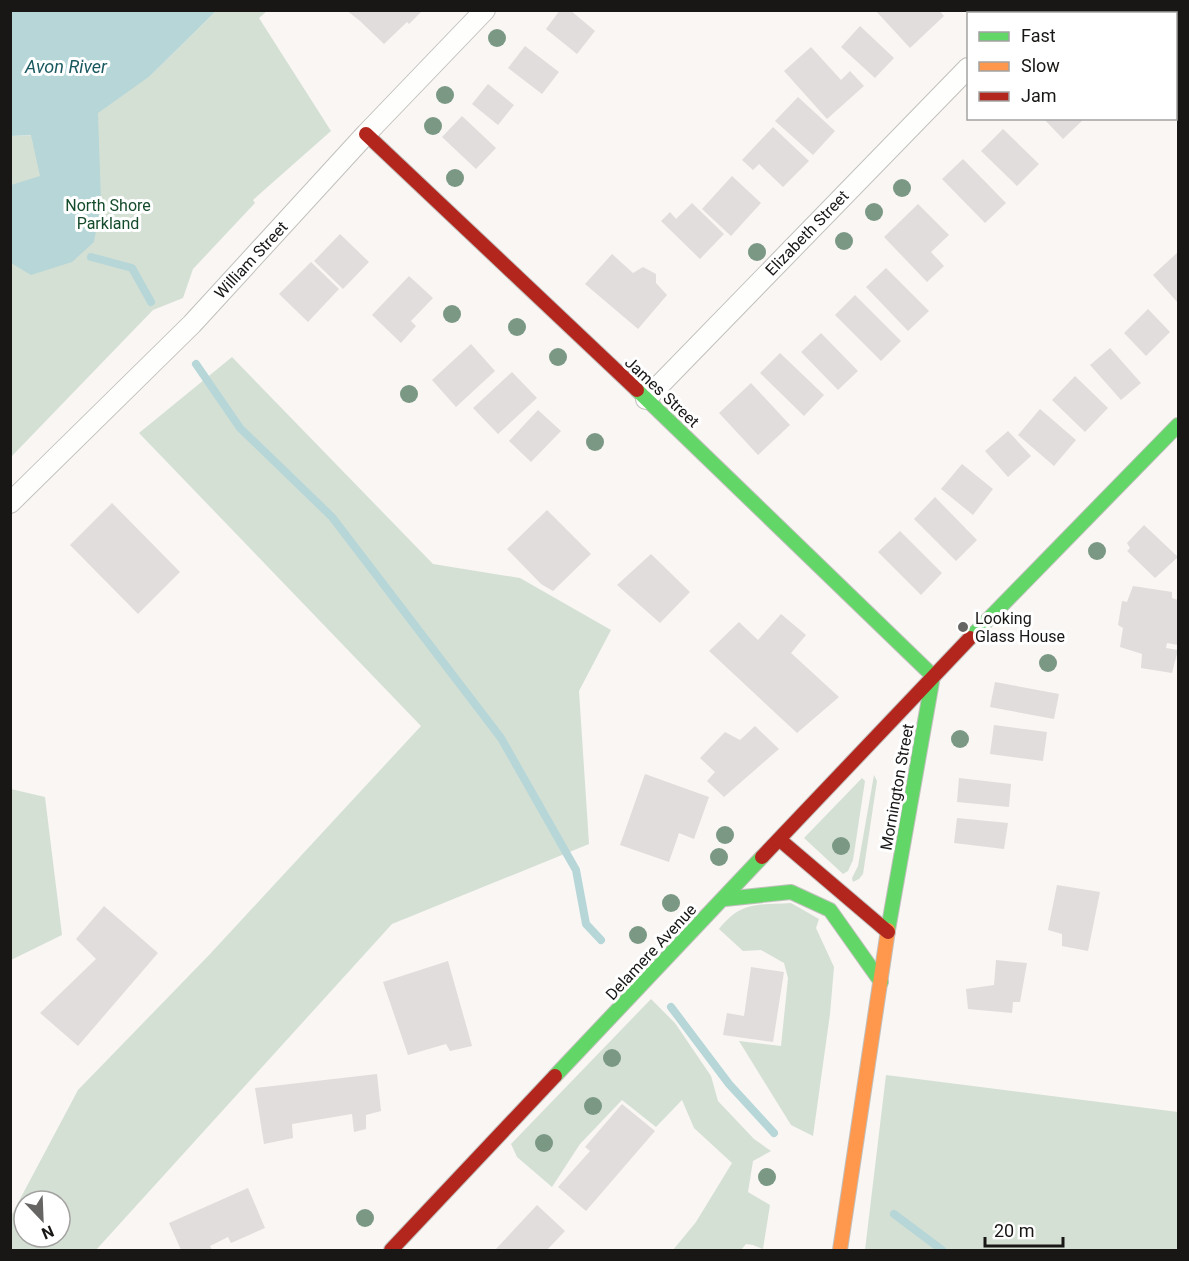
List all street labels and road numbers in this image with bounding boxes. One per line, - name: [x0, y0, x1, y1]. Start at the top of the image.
- street label: Elizabeth Street: [762, 186, 852, 280]
- street label: William Street: [210, 217, 292, 303]
- street label: James Street: [621, 353, 703, 431]
- street label: Mornington Street: [877, 722, 917, 852]
- street label: Delamere Avenue: [602, 900, 700, 1004]

